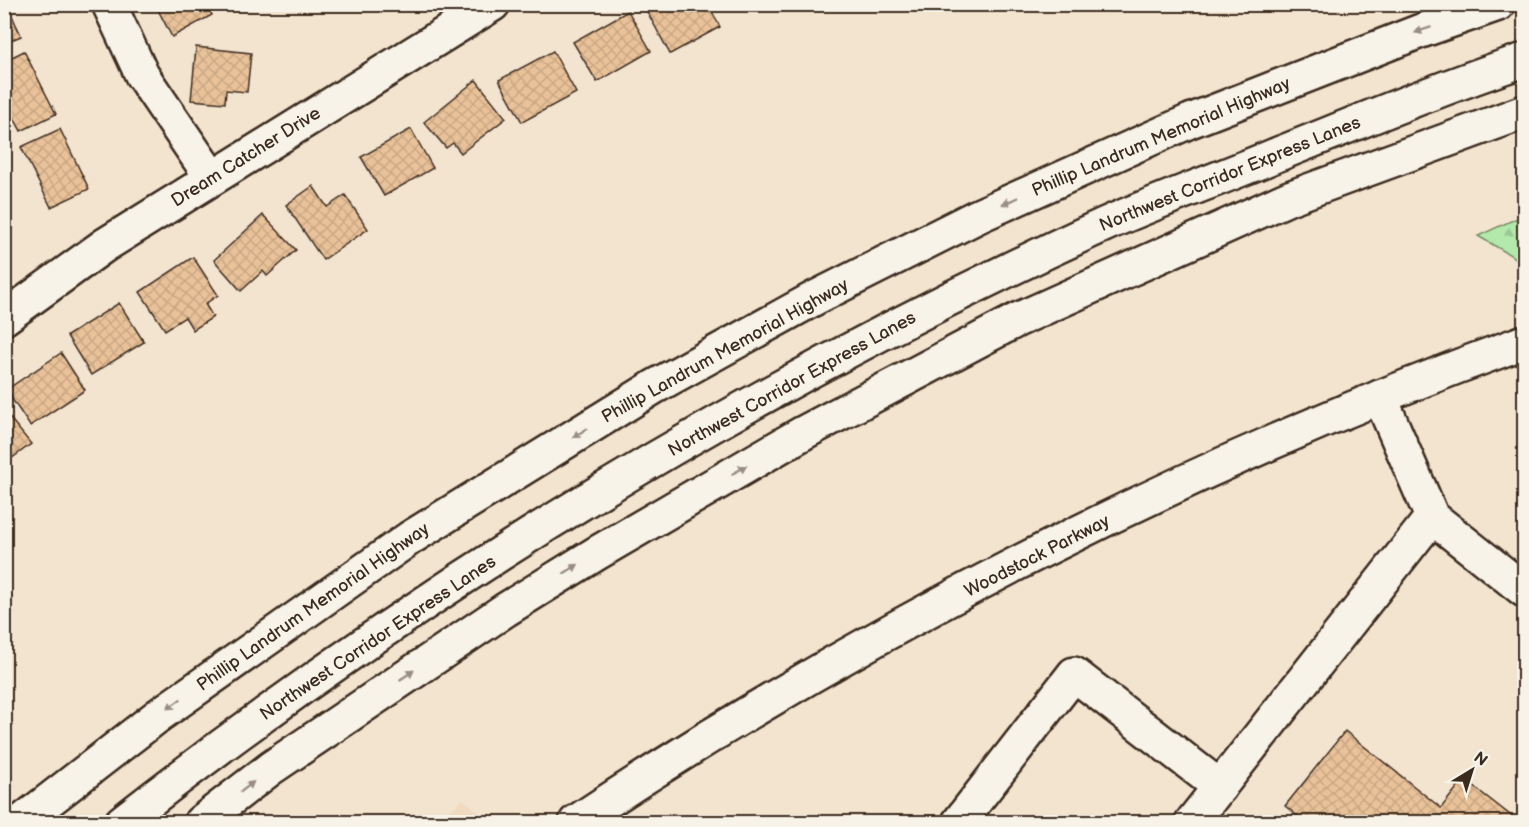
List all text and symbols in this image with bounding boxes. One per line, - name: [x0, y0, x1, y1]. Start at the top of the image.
- one-way arrow: [1414, 26, 1432, 36]
- street label: Phillip Landrum Memorial Highway: [1029, 73, 1294, 201]
- street label: Dream Catcher Drive: [168, 102, 325, 211]
- street label: Northwest Corridor Express Lanes: [1096, 112, 1364, 236]
- one-way arrow: [1001, 196, 1019, 206]
- street label: Phillip Landrum Memorial Highway: [598, 274, 853, 428]
- street label: Northwest Corridor Express Lanes: [665, 307, 920, 461]
- one-way arrow: [572, 427, 588, 438]
- one-way arrow: [730, 465, 747, 475]
- street label: Woodstock Parkway: [961, 510, 1114, 602]
- street label: Phillip Landrum Memorial Highway: [193, 518, 434, 696]
- street label: Northwest Corridor Express Lanes: [256, 551, 500, 725]
- one-way arrow: [563, 564, 579, 575]
- one-way arrow: [398, 669, 414, 681]
- one-way arrow: [166, 698, 182, 710]
- north arrow: [1442, 740, 1502, 800]
- text: N: [1470, 748, 1491, 771]
- one-way arrow: [239, 780, 255, 793]

